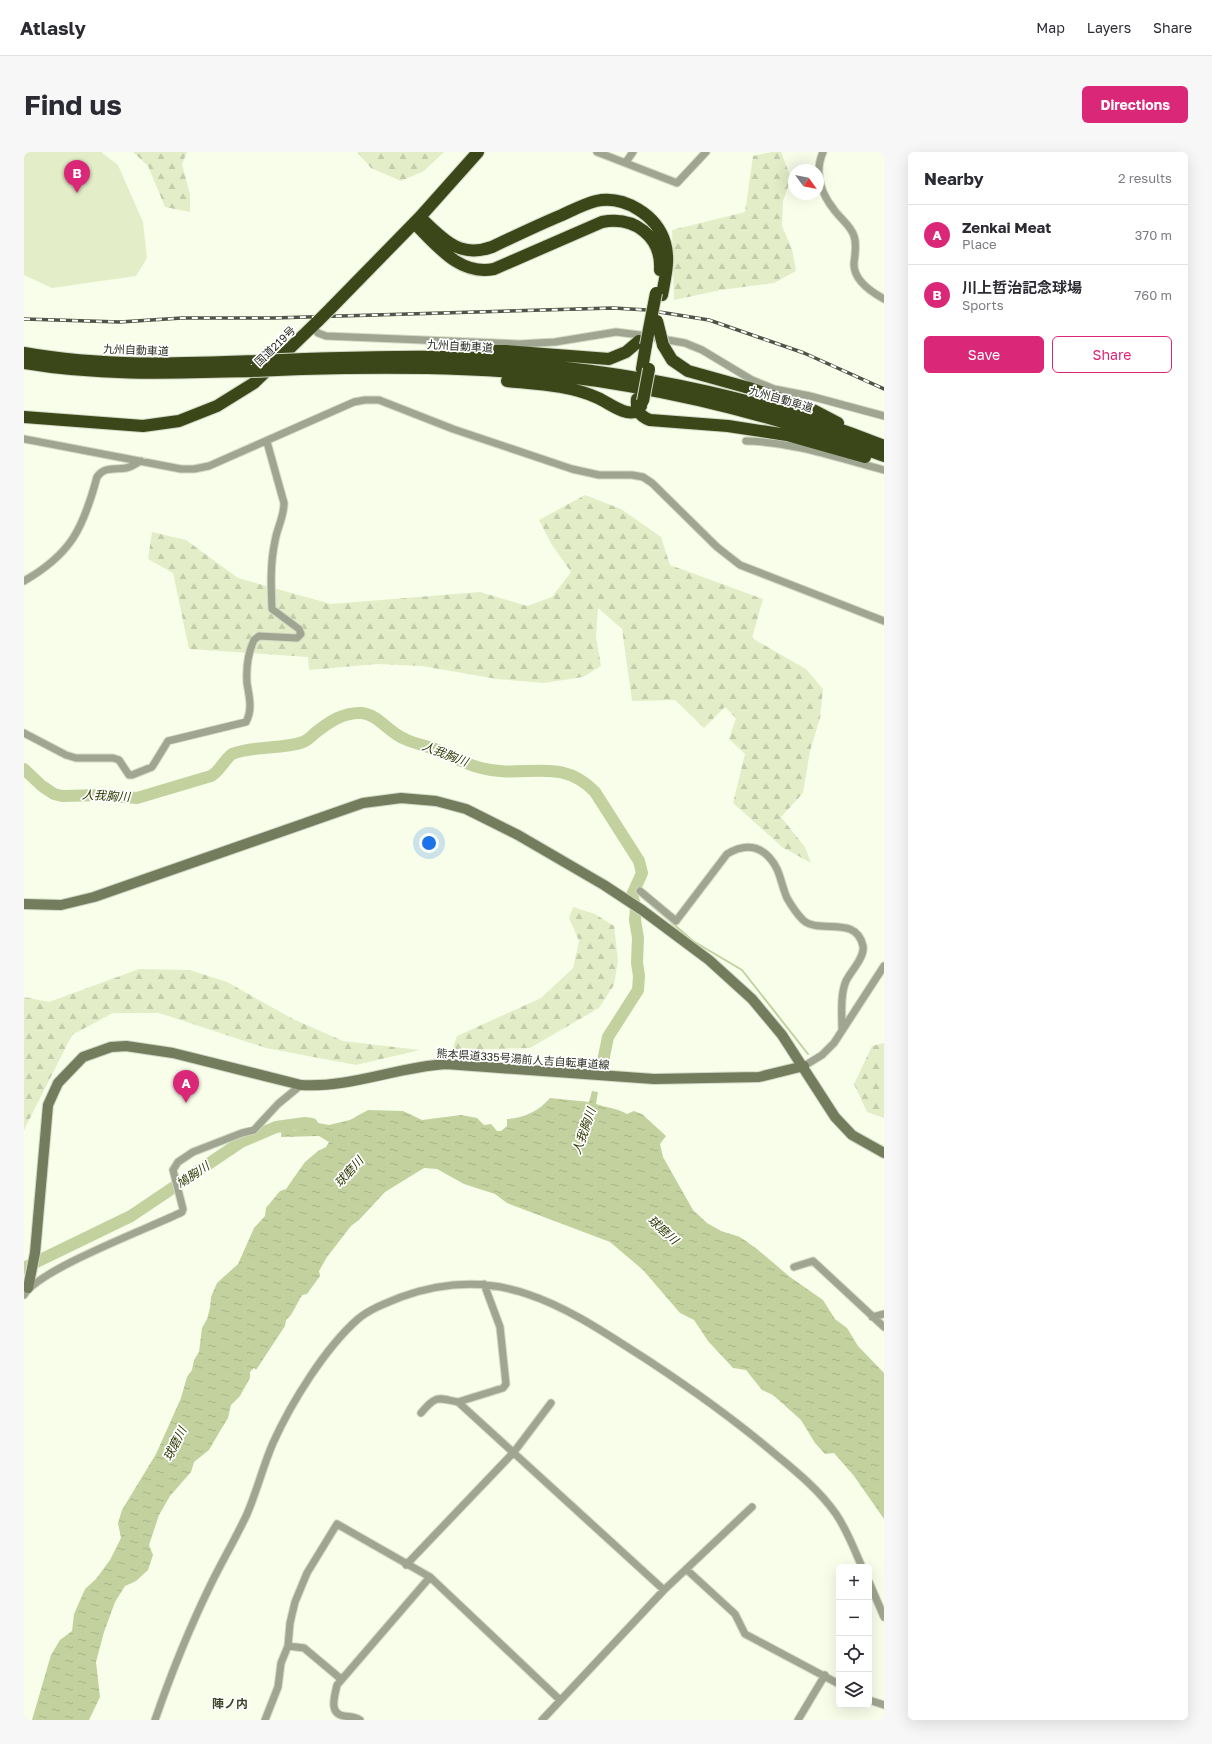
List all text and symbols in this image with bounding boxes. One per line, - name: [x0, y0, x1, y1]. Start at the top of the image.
- text: Atlasly: [20, 16, 86, 39]
- text: Map: [1036, 19, 1065, 36]
- text: Layers: [1087, 19, 1131, 36]
- text: Share: [1153, 19, 1192, 36]
- button: Directions: [1082, 86, 1188, 123]
- text: Find us: [24, 88, 122, 121]
- pin: B: [64, 160, 90, 193]
- north arrow: [788, 164, 824, 200]
- text: Nearby: [924, 168, 984, 189]
- text: 2 results: [1118, 170, 1172, 186]
- text: Zenkai Meat: [962, 218, 1051, 236]
- text: A: [932, 227, 942, 243]
- text: 370 m: [1135, 227, 1172, 243]
- text: Place: [962, 236, 997, 252]
- text: 川上哲治記念球場: [962, 278, 1082, 296]
- text: B: [932, 287, 942, 303]
- text: 760 m: [1134, 287, 1172, 303]
- text: Sports: [962, 297, 1004, 313]
- street label: 国道219号: [252, 323, 298, 368]
- button: Save: [924, 336, 1044, 373]
- button: Share: [1052, 336, 1172, 373]
- street label: 九州自動車道: [427, 337, 493, 354]
- street label: 九州自動車道: [103, 342, 169, 357]
- street label: 九州自動車道: [748, 383, 815, 414]
- water label: 人我胸川: [420, 738, 472, 770]
- water label: 人我胸川: [82, 787, 132, 804]
- your location: [419, 833, 439, 853]
- street label: 熊本県道335号湯前人吉自転車道線: [436, 1046, 610, 1071]
- pin: A: [173, 1070, 199, 1103]
- water label: 人我胸川: [569, 1104, 599, 1156]
- water label: 球磨川: [331, 1152, 368, 1190]
- water label: 鳩胸川: [174, 1157, 213, 1191]
- water label: 球磨川: [645, 1212, 683, 1249]
- water label: 球磨川: [160, 1423, 190, 1463]
- map controls: [836, 1564, 872, 1708]
- button: +: [836, 1564, 872, 1600]
- button: −: [836, 1600, 872, 1636]
- button: locate: [836, 1636, 872, 1672]
- button: layers: [836, 1672, 872, 1708]
- district label: 陣ノ内: [212, 1696, 248, 1711]

